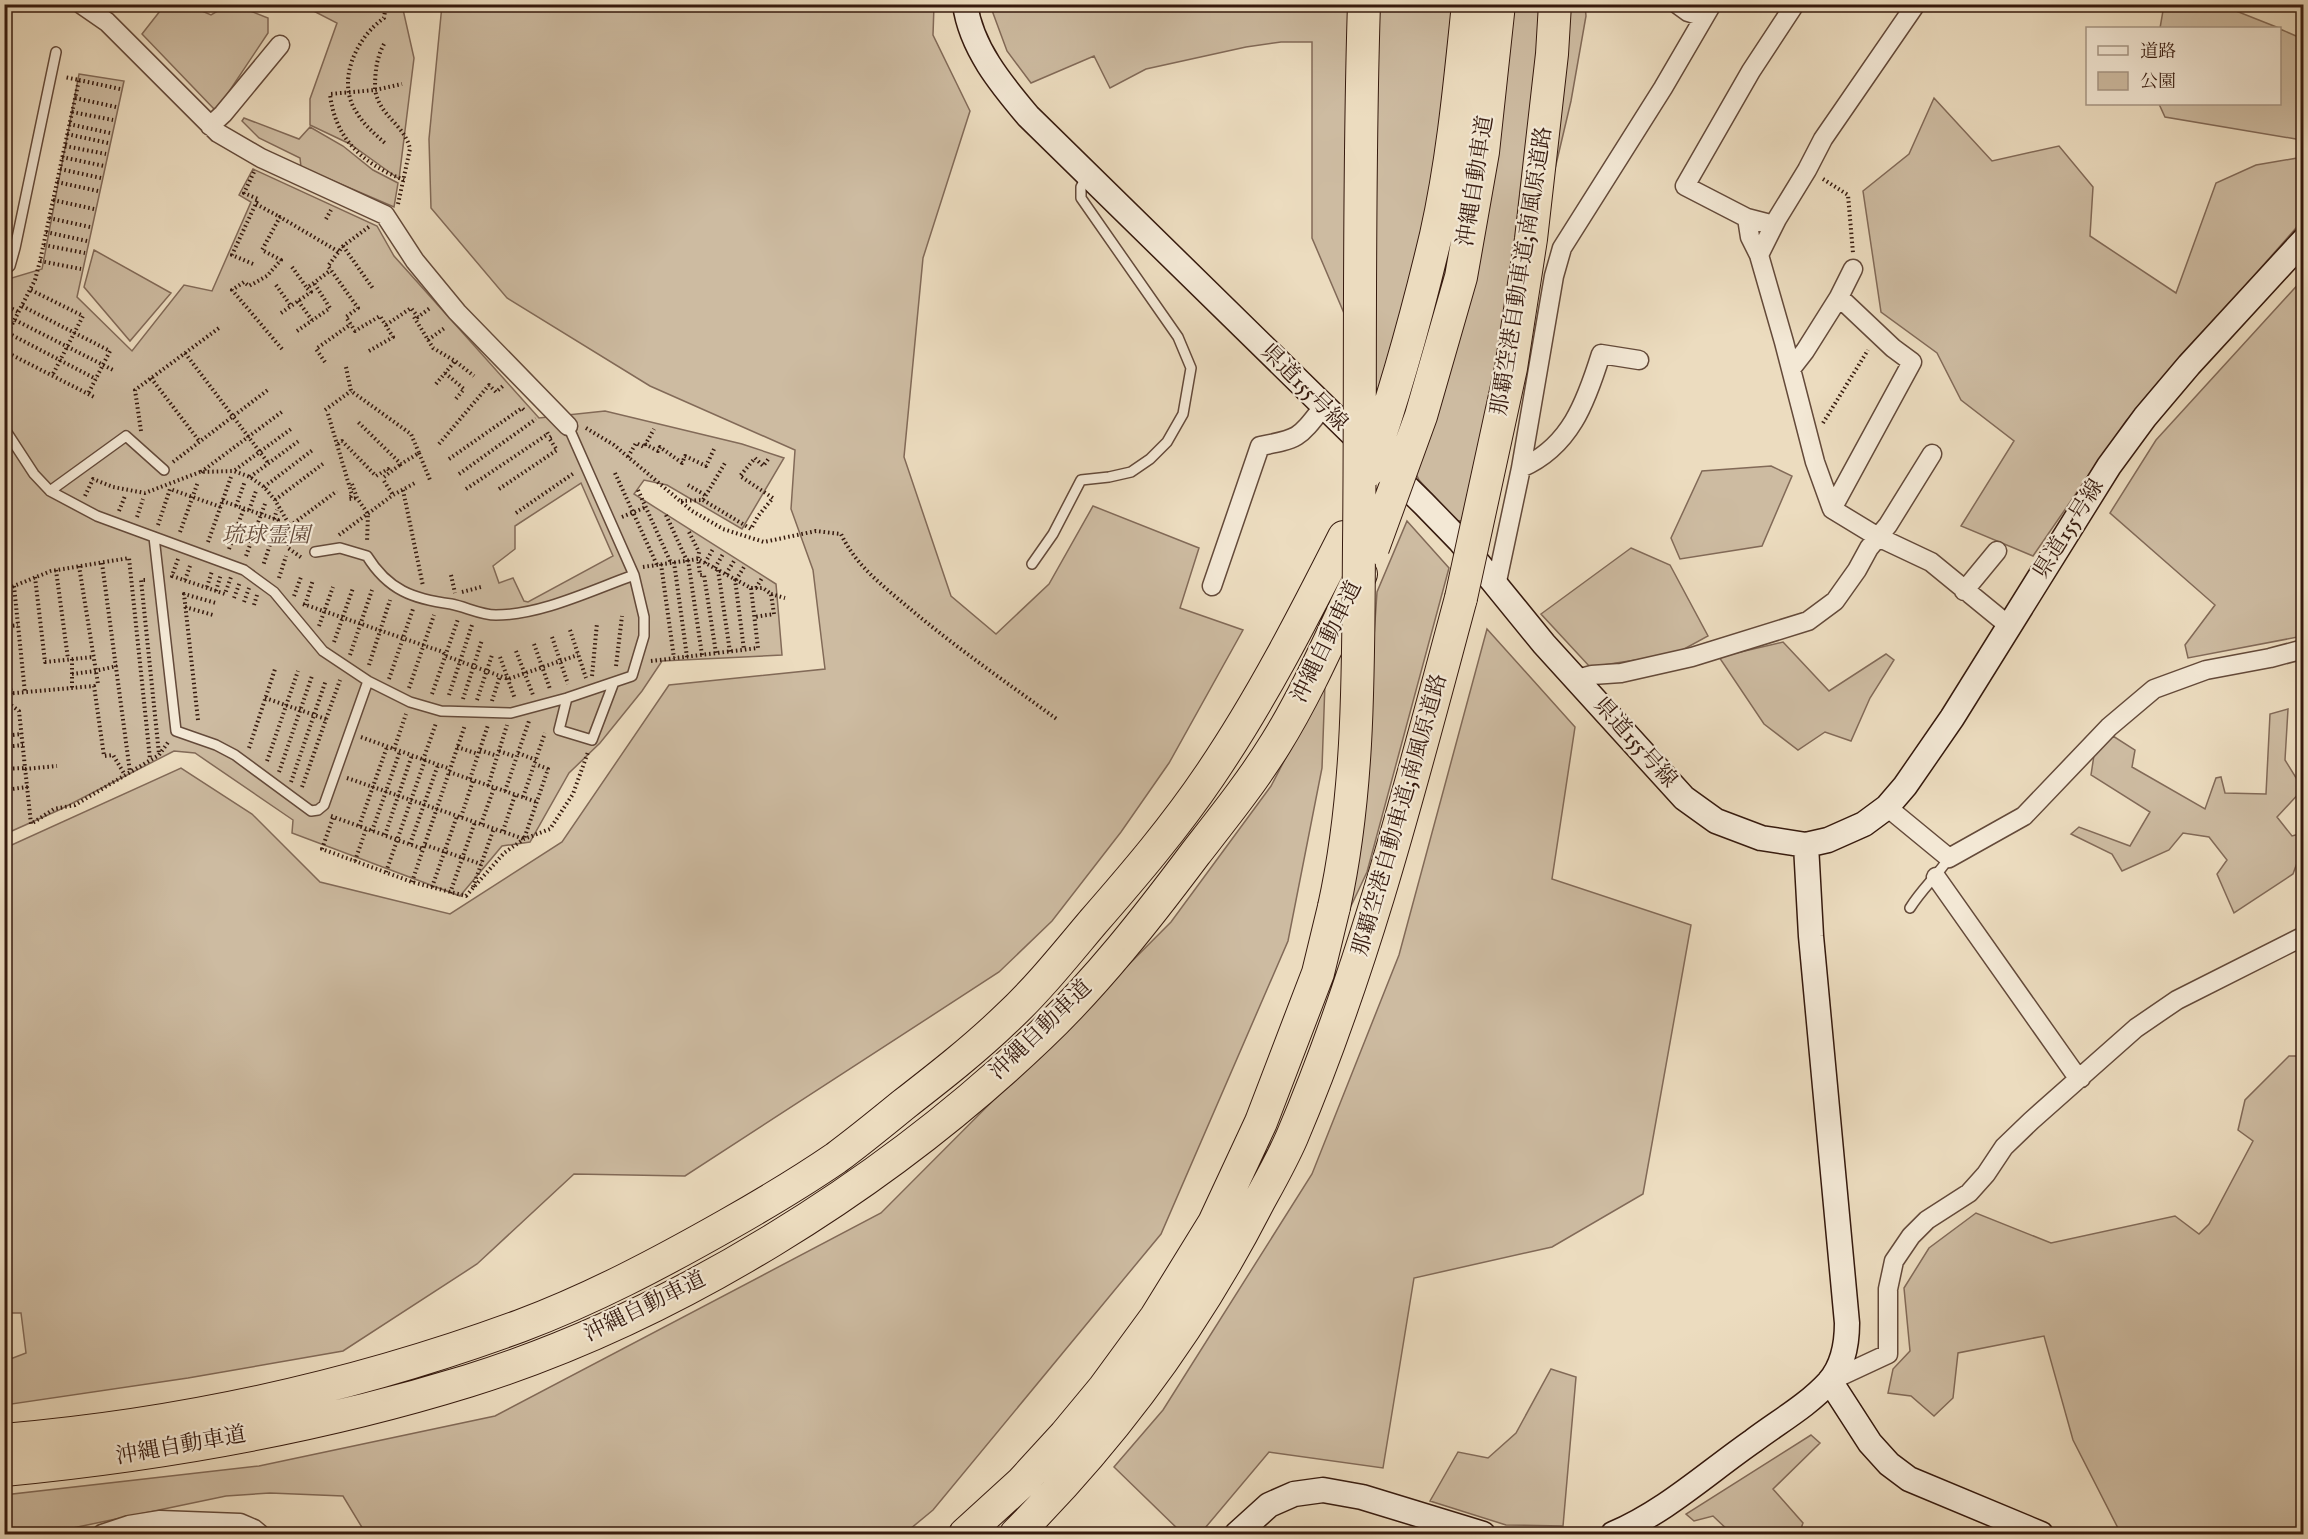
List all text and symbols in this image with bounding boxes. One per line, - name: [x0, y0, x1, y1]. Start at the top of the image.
- legend: [2086, 27, 2281, 105]
- text: 道路: [2140, 41, 2176, 64]
- text: 公園: [2140, 71, 2176, 94]
- street label: 沖縄自動車道: [1452, 114, 1500, 248]
- street label: 那覇空港自動車道;南風原道路: [1485, 125, 1559, 417]
- street label: 県道155号線: [1254, 338, 1354, 438]
- street label: 県道155号線: [2027, 474, 2111, 584]
- park label: 琉球霊園: [222, 522, 313, 550]
- street label: 沖縄自動車道: [1285, 577, 1369, 707]
- street label: 那覇空港自動車道;南風原道路: [1346, 671, 1454, 959]
- street label: 県道155号線: [1587, 692, 1683, 794]
- street label: 沖縄自動車道: [984, 974, 1098, 1086]
- street label: 沖縄自動車道: [580, 1265, 710, 1349]
- street label: 沖縄自動車道: [114, 1421, 248, 1471]

